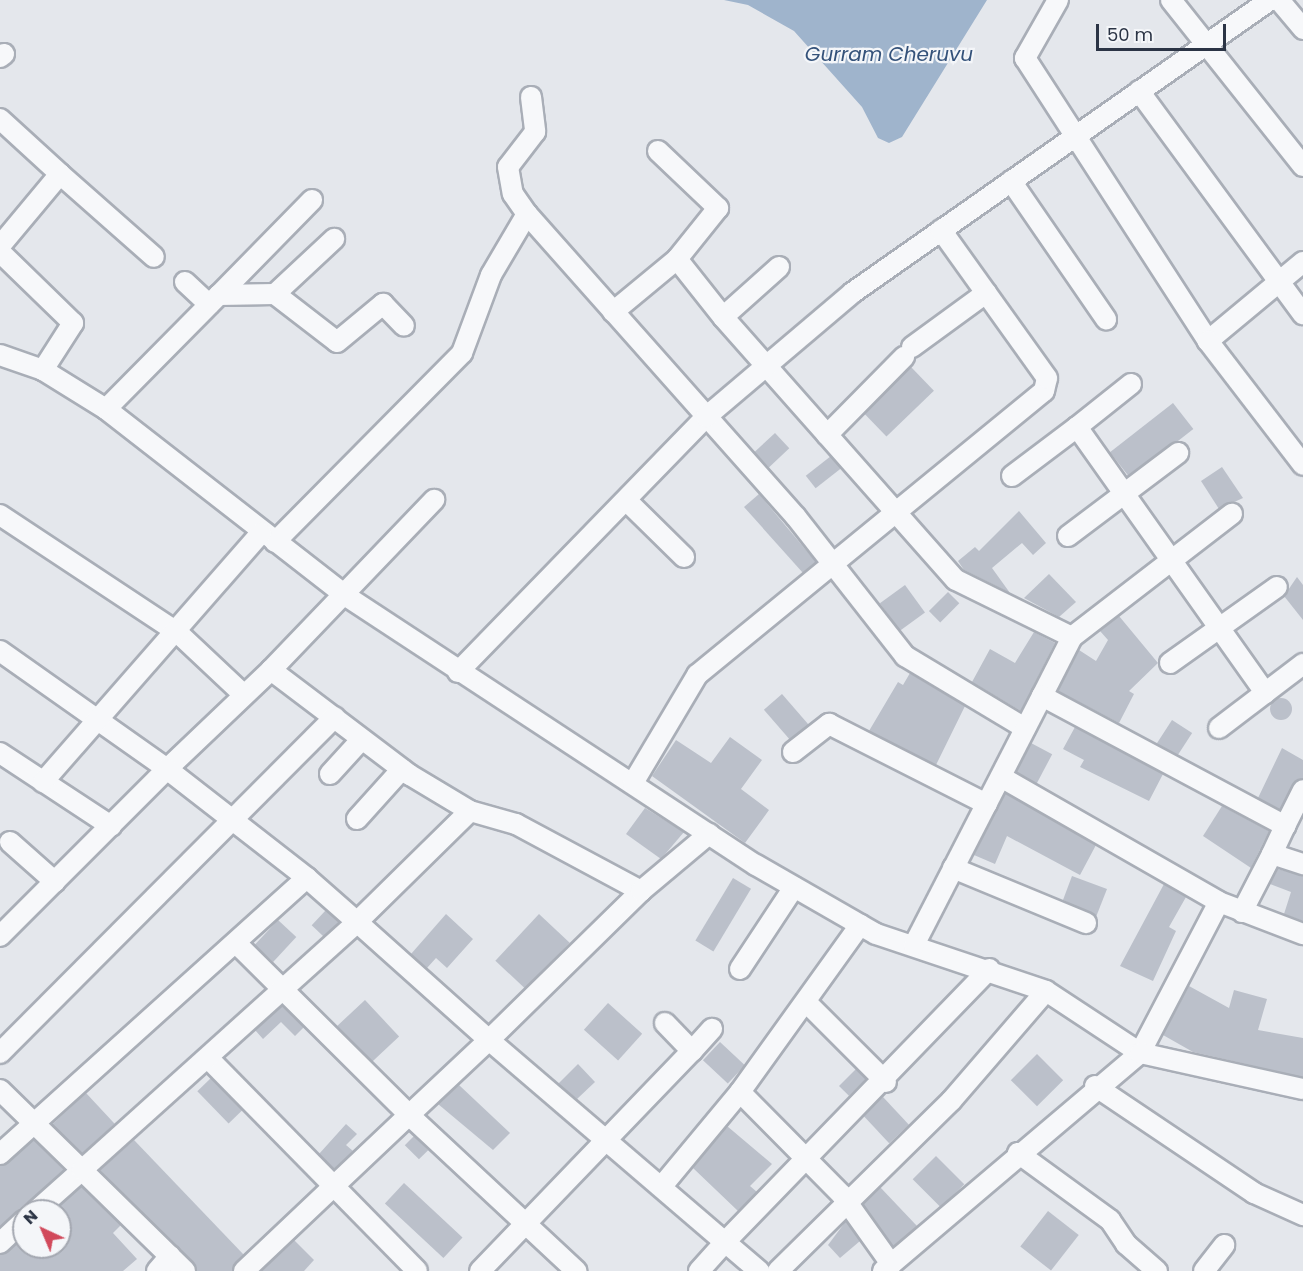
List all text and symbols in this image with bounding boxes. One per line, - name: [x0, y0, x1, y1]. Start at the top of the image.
- scale bar: [1099, 12, 1230, 50]
- text: 50 m: [1107, 22, 1153, 47]
- water label: Gurram Cheruvu: [805, 42, 973, 66]
- north arrow: [12, 1199, 72, 1259]
- text: N: [18, 1205, 43, 1230]

